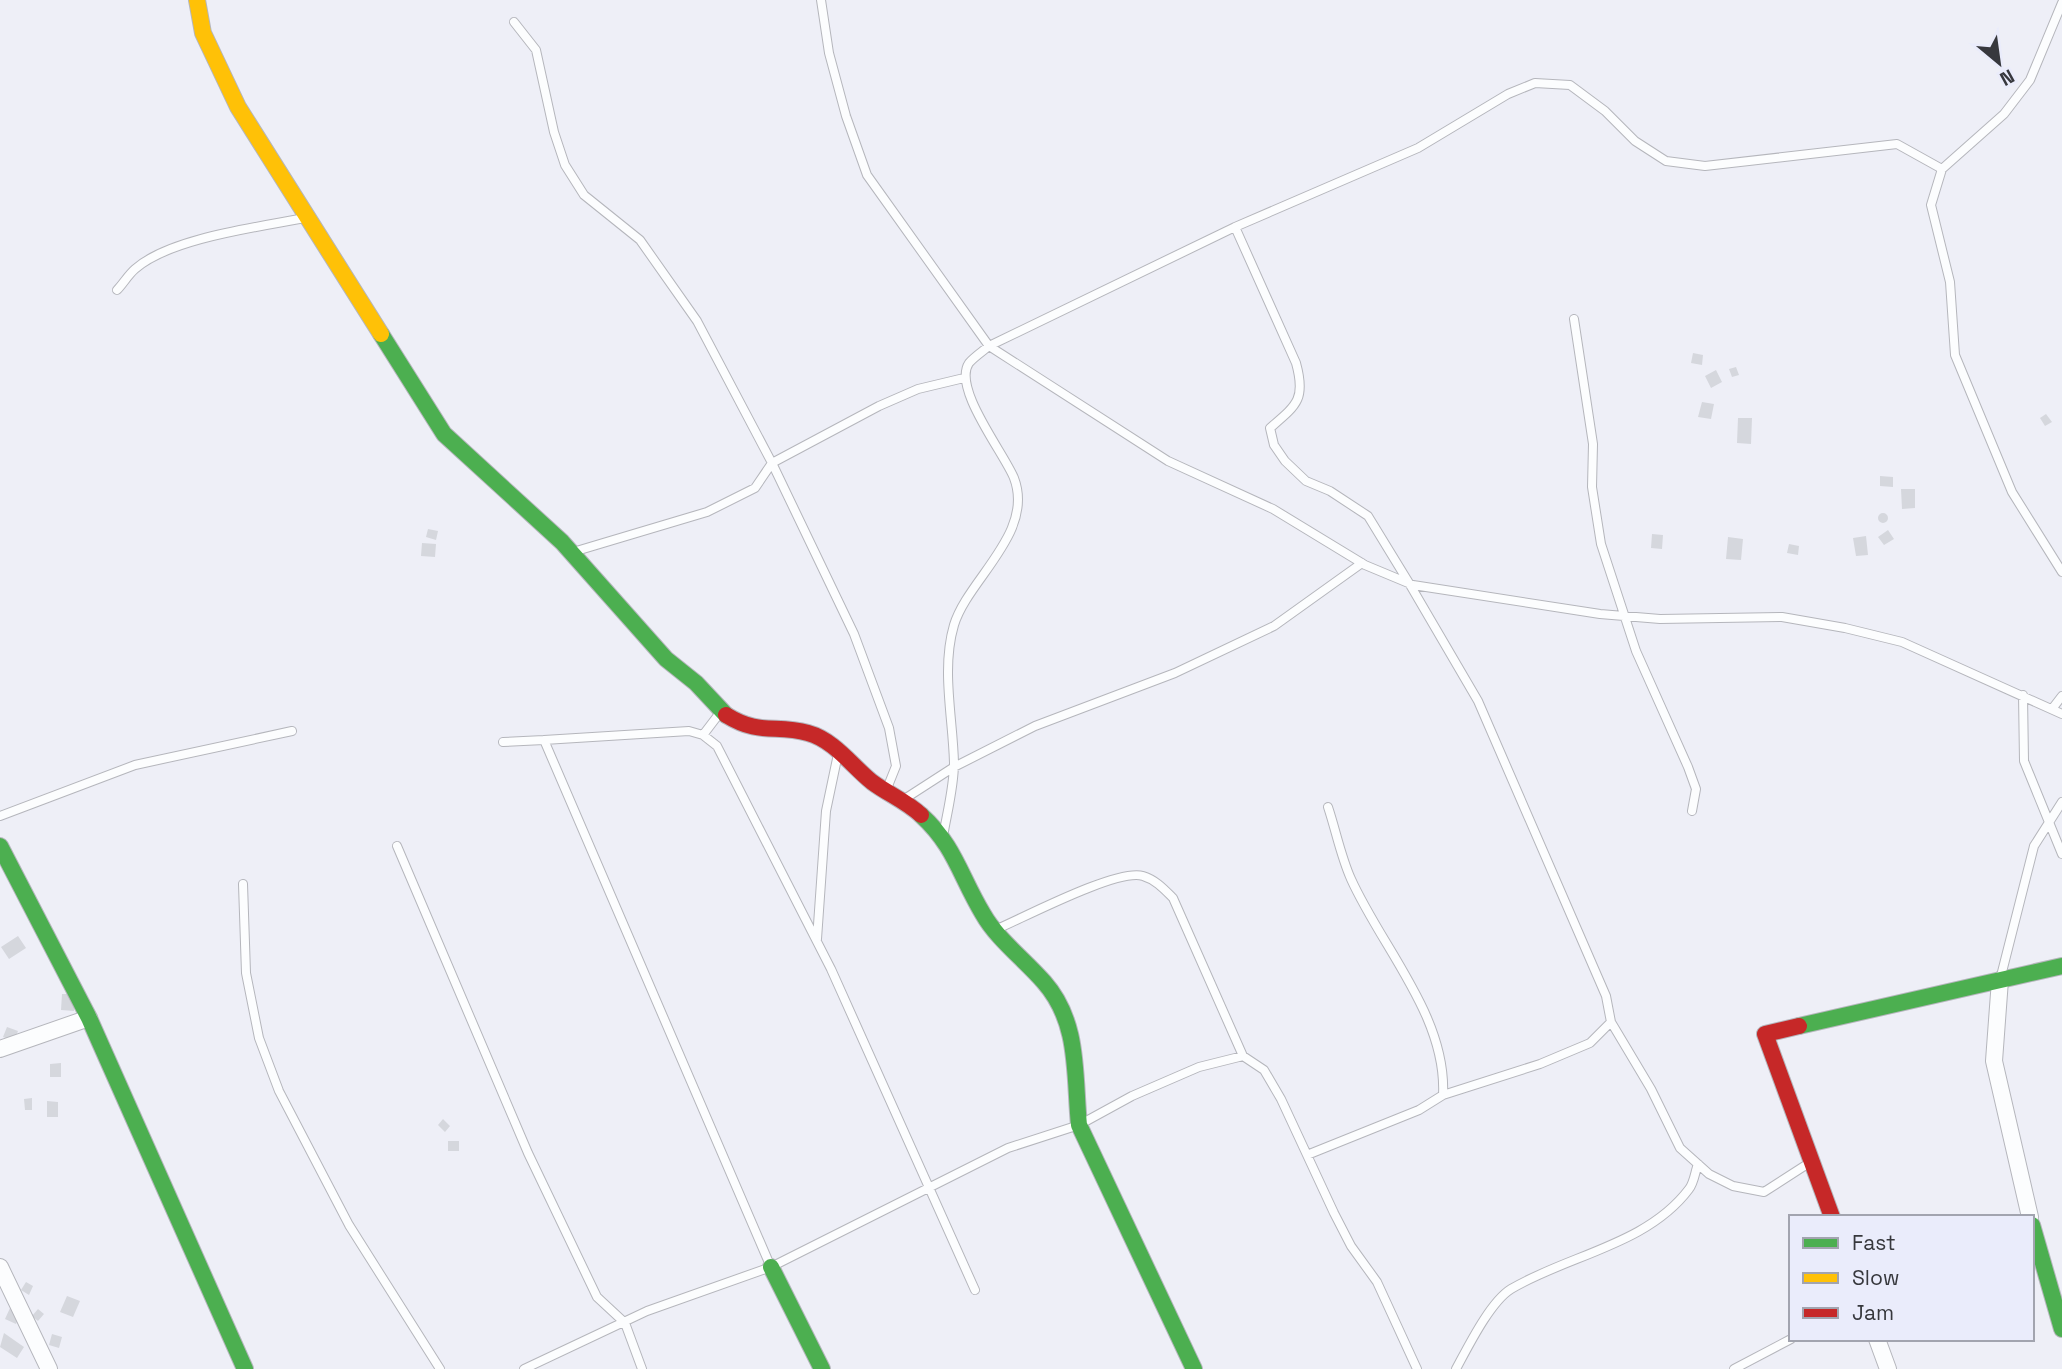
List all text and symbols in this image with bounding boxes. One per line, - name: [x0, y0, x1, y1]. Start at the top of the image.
- north arrow: [1964, 28, 2034, 98]
- text: N: [1995, 63, 2019, 91]
- legend: [1789, 1215, 2034, 1341]
- text: Fast: [1852, 1229, 1896, 1256]
- text: Slow: [1852, 1264, 1900, 1291]
- text: Jam: [1852, 1299, 1894, 1326]

